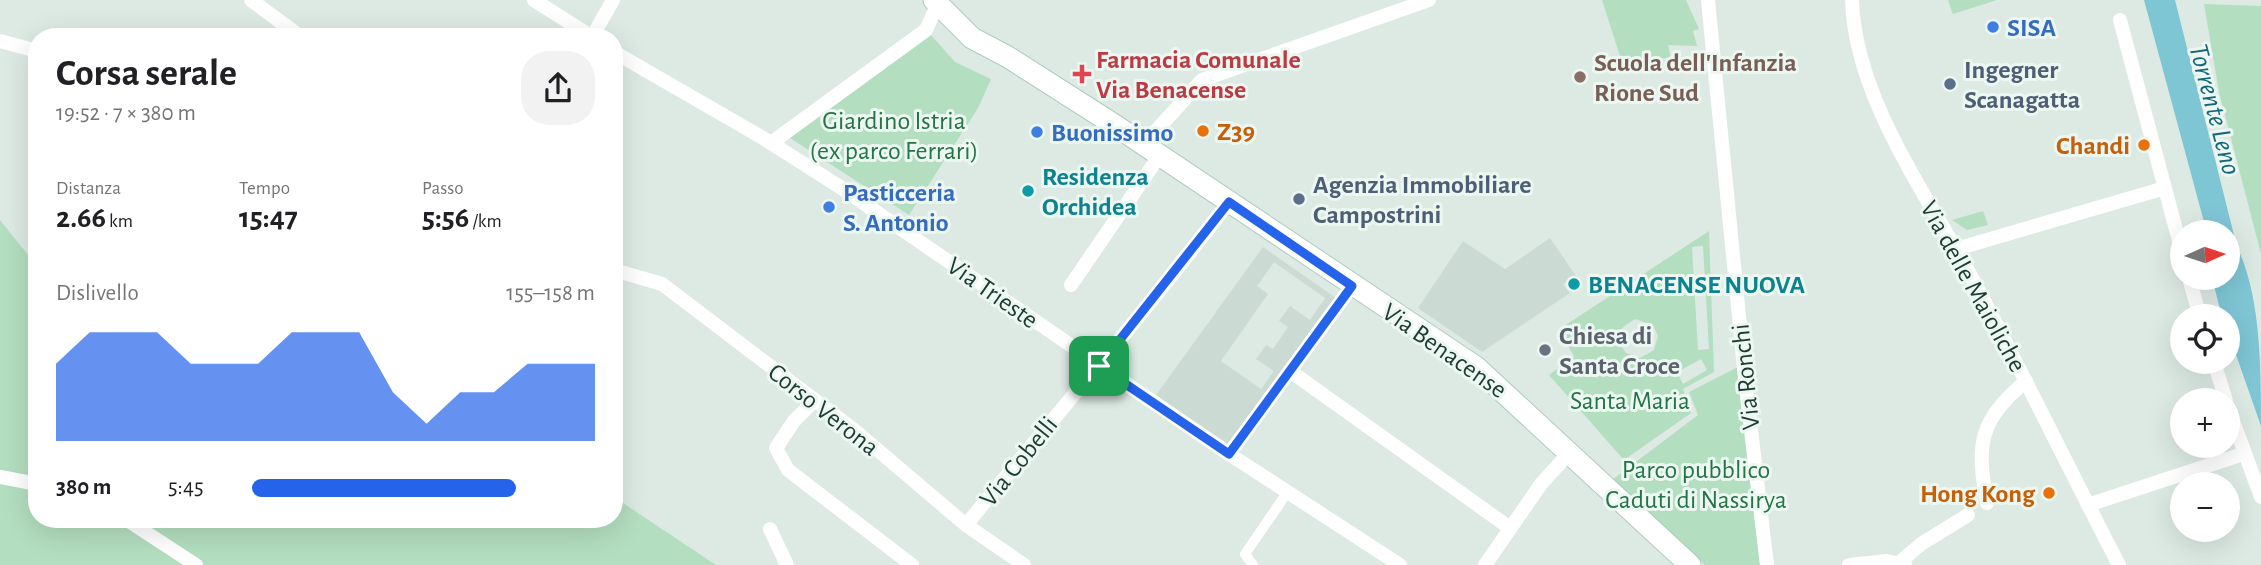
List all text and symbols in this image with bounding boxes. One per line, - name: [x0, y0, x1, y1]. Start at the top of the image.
- place label: SISA: [2007, 15, 2057, 41]
- marker: SISA: [1985, 19, 2001, 35]
- water label: Torrente Leno: [2183, 41, 2245, 178]
- place label: Farmacia Comunale Via Benacense: [1096, 47, 1301, 103]
- place label: Scuola dell'Infanzia Rione Sud: [1594, 50, 1797, 106]
- button: share: [521, 51, 595, 125]
- text: Corsa serale: [56, 55, 237, 93]
- place label: Ingegner Scanagatta: [1964, 57, 2080, 113]
- marker: Farmacia Comunale Via Benacense: [1074, 66, 1090, 82]
- marker: Scuola dell'Infanzia Rione Sud: [1572, 69, 1588, 85]
- marker: Ingegner Scanagatta: [1942, 76, 1958, 92]
- text: 19:52 · 7 × 380 m: [56, 102, 196, 125]
- park label: Giardino Istria (ex parco Ferrari): [810, 108, 978, 164]
- place label: Z39: [1217, 119, 1255, 145]
- place label: Buonissimo: [1051, 120, 1174, 146]
- marker: Z39: [1195, 123, 1211, 139]
- marker: Buonissimo: [1029, 124, 1045, 140]
- place label: Chandi: [2056, 133, 2130, 159]
- marker: Chandi: [2136, 137, 2152, 153]
- place label: Residenza Orchidea: [1042, 164, 1149, 220]
- place label: Agenzia Immobiliare Campostrini: [1313, 172, 1532, 228]
- text: Distanza: [56, 179, 121, 198]
- text: Tempo: [239, 179, 290, 198]
- text: Passo: [422, 179, 464, 198]
- place label: Pasticceria S. Antonio: [843, 180, 955, 236]
- marker: Residenza Orchidea: [1020, 183, 1036, 199]
- marker: Agenzia Immobiliare Campostrini: [1291, 191, 1307, 207]
- street label: Via delle Maioliche: [1915, 196, 2031, 376]
- marker: Pasticceria S. Antonio: [821, 199, 837, 215]
- text: 2.66: [56, 203, 106, 233]
- text: 15:47: [239, 203, 298, 233]
- text: 5:56: [422, 203, 469, 233]
- text: km: [106, 212, 133, 231]
- text: /km: [469, 212, 502, 231]
- north arrow: [2170, 220, 2240, 290]
- map controls: [2170, 220, 2240, 542]
- street label: Via Trieste: [942, 252, 1043, 333]
- place label: BENACENSE NUOVA: [1588, 272, 1806, 298]
- marker: BENACENSE NUOVA: [1566, 276, 1582, 292]
- text: Dislivello: [56, 282, 139, 305]
- text: 155–158 m: [506, 282, 595, 305]
- street label: Via Benacense: [1377, 298, 1511, 403]
- button: locate: [2170, 304, 2240, 374]
- place label: Chiesa di Santa Croce: [1559, 323, 1680, 379]
- street label: Via Ronchi: [1727, 323, 1764, 431]
- pin: [1069, 336, 1129, 396]
- marker: Chiesa di Santa Croce: [1537, 342, 1553, 358]
- icon: arrive: [1080, 347, 1118, 385]
- street label: Corso Verona: [763, 359, 884, 461]
- park label: Santa Maria: [1570, 388, 1690, 414]
- button: +: [2170, 388, 2240, 458]
- street label: Via Cobelli: [975, 412, 1063, 512]
- park label: Parco pubblico Caduti di Nassirya: [1605, 457, 1787, 513]
- button: −: [2170, 472, 2240, 542]
- text: 380 m: [56, 476, 111, 499]
- text: 5:45: [168, 476, 204, 499]
- place label: Hong Kong: [1920, 481, 2036, 507]
- marker: Hong Kong: [2041, 485, 2057, 501]

